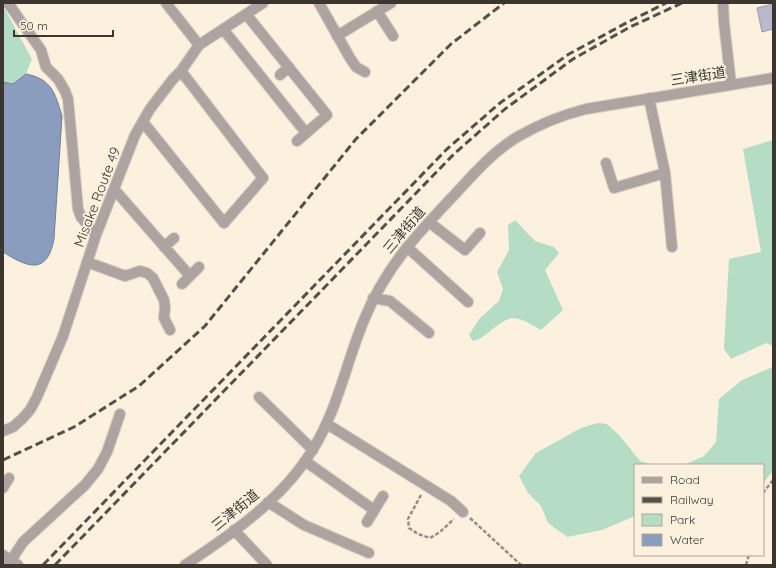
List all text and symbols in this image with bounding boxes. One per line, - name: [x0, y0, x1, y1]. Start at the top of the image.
- scale bar: [14, 12, 113, 38]
- text: 50 m: [20, 18, 48, 33]
- street label: 三津街道: [669, 63, 727, 89]
- street label: Misake Route 49: [70, 144, 124, 250]
- street label: 三津街道: [379, 203, 429, 257]
- legend: [634, 464, 764, 556]
- text: Road: [670, 472, 700, 487]
- street label: 三津街道: [208, 485, 262, 535]
- text: Railway: [670, 492, 714, 507]
- text: Park: [670, 512, 695, 527]
- text: Water: [670, 532, 705, 547]

